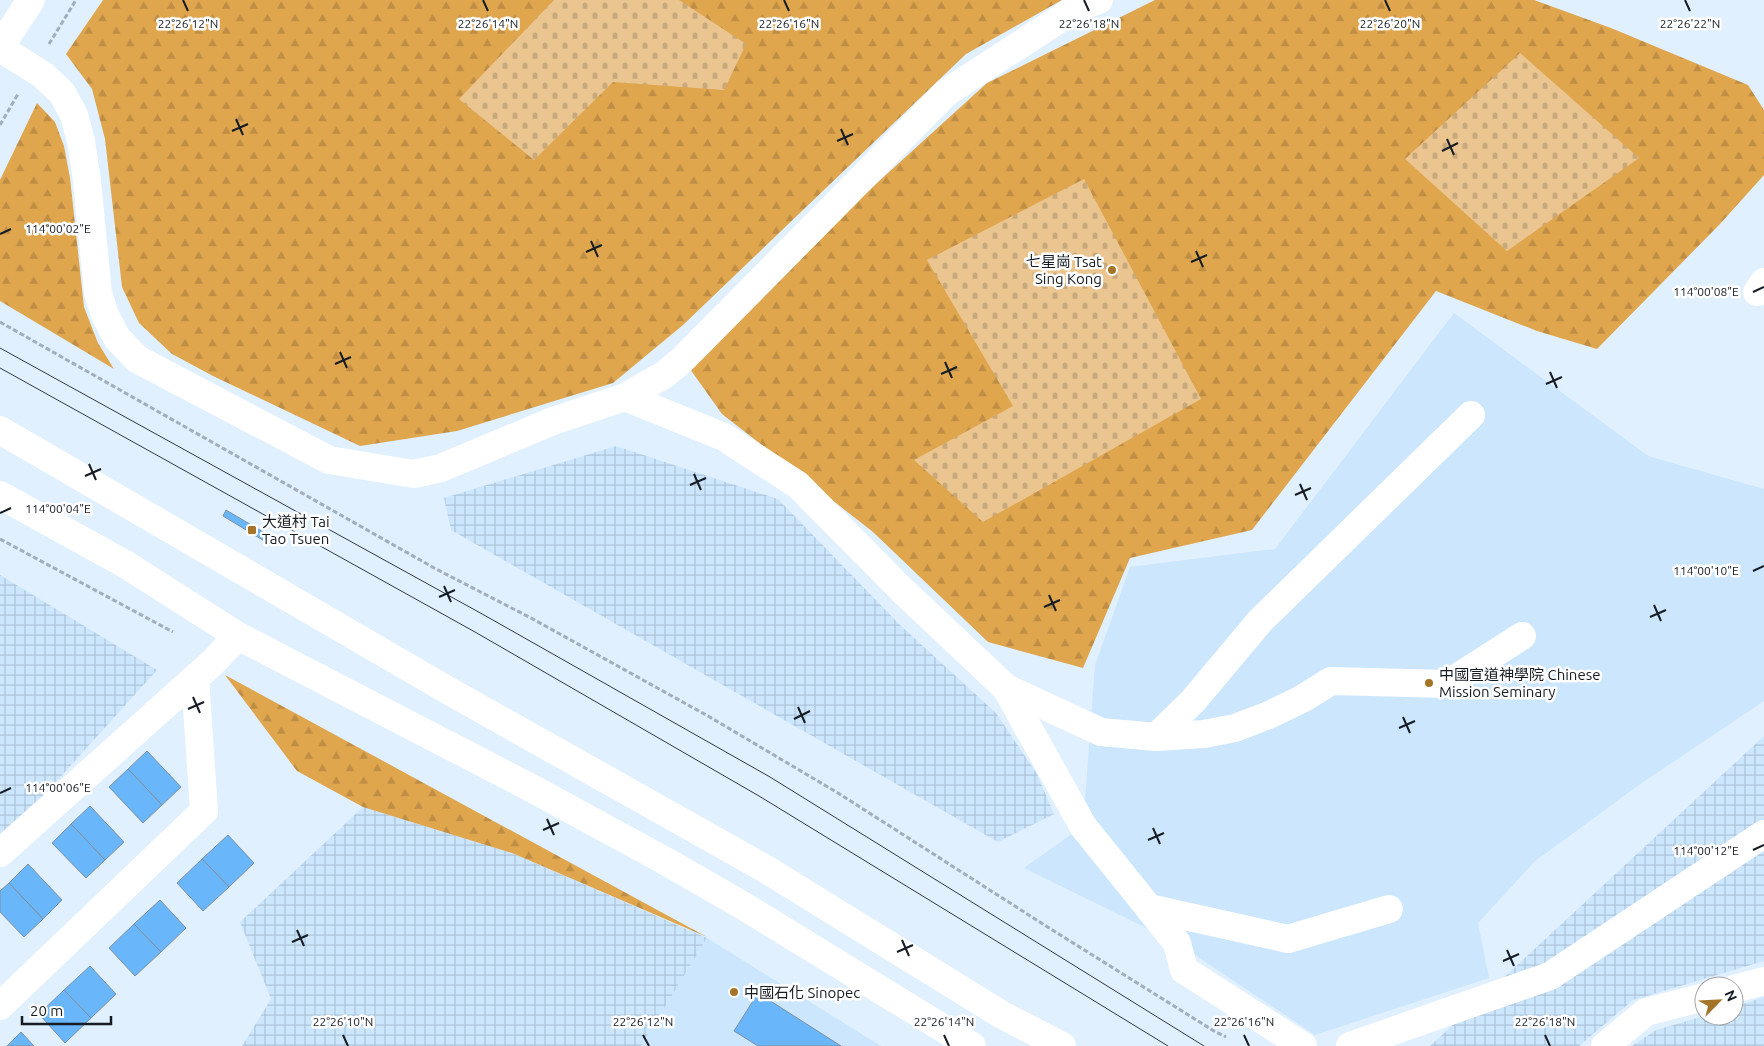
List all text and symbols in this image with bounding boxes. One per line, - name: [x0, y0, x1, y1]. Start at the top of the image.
- text: 22°26'12"N: [158, 17, 218, 30]
- text: 22°26'14"N: [458, 17, 518, 30]
- text: 22°26'16"N: [759, 17, 819, 30]
- text: 22°26'18"N: [1059, 17, 1119, 30]
- text: 22°26'20"N: [1360, 17, 1420, 30]
- text: 22°26'22"N: [1660, 17, 1720, 30]
- text: 114°00'02"E: [25, 222, 91, 235]
- place label: 七星崗 Tsat Sing Kong: [1026, 253, 1102, 287]
- marker: 七星崗 Tsat Sing Kong: [1106, 264, 1118, 276]
- text: 114°00'08"E: [1673, 285, 1739, 298]
- text: 114°00'04"E: [25, 502, 91, 515]
- place label: 大道村 Tai Tao Tsuen: [262, 513, 330, 547]
- marker: 大道村 Tai Tao Tsuen: [246, 524, 258, 536]
- text: 114°00'10"E: [1673, 564, 1739, 577]
- place label: 中國宣道神學院 Chinese Mission Seminary: [1439, 666, 1600, 700]
- marker: 中國宣道神學院 Chinese Mission Seminary: [1423, 677, 1435, 689]
- text: 114°00'06"E: [25, 781, 91, 794]
- text: 114°00'12"E: [1673, 844, 1739, 857]
- north arrow: [1694, 976, 1744, 1026]
- place label: 中國石化 Sinopec: [744, 984, 860, 1001]
- marker: 中國石化 Sinopec: [728, 986, 740, 998]
- text: N: [1721, 988, 1740, 1004]
- scale bar: [22, 994, 111, 1026]
- text: 20 m: [30, 1002, 63, 1019]
- text: 22°26'10"N: [313, 1015, 373, 1028]
- text: 22°26'12"N: [613, 1015, 673, 1028]
- text: 22°26'14"N: [914, 1015, 974, 1028]
- text: 22°26'16"N: [1214, 1015, 1274, 1028]
- text: 22°26'18"N: [1515, 1015, 1575, 1028]

